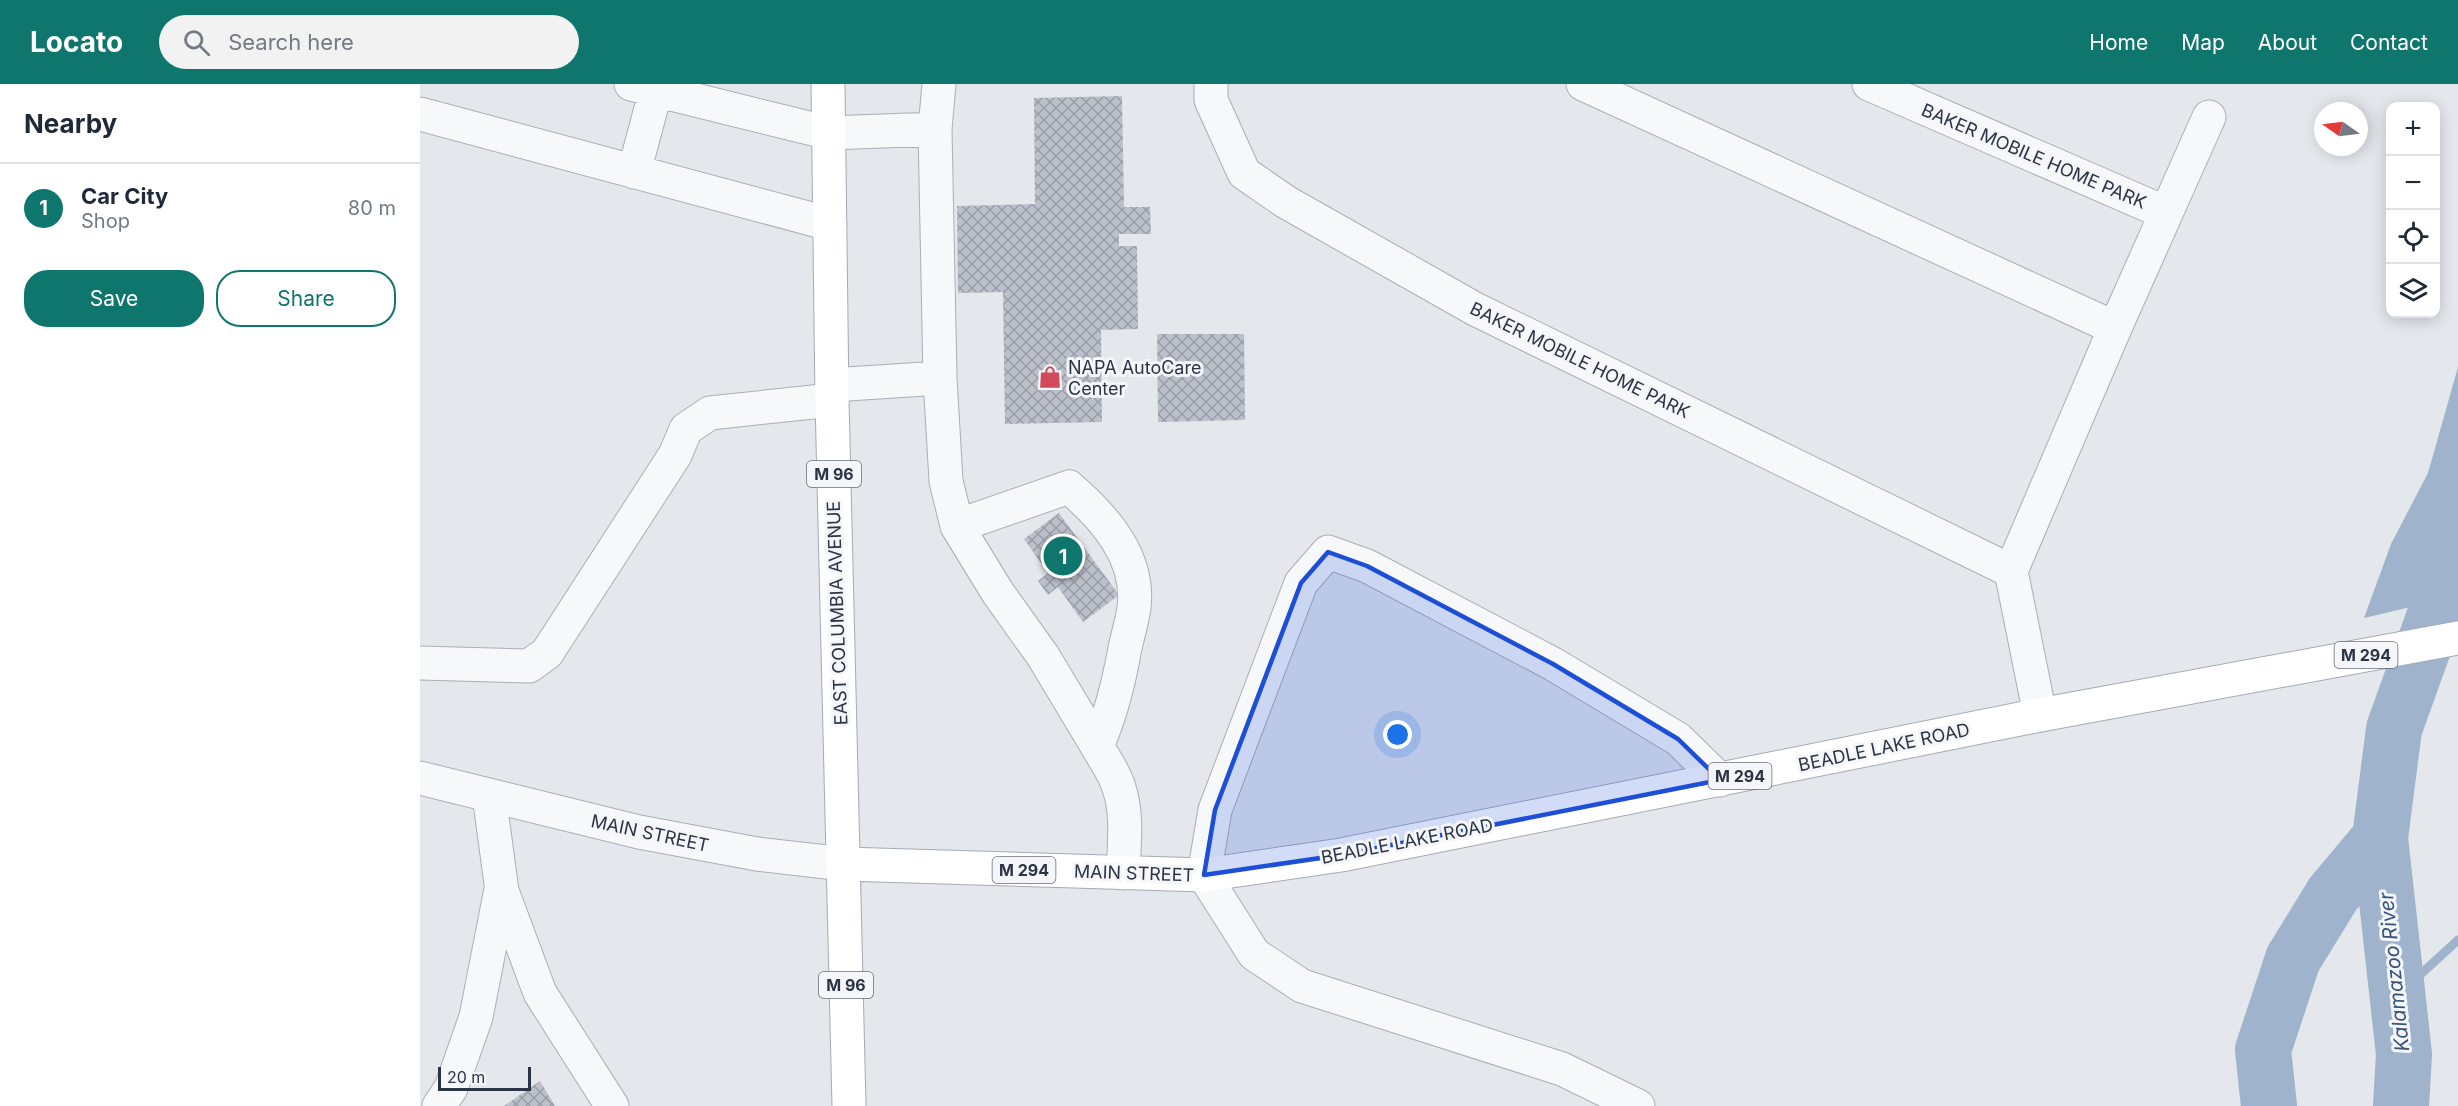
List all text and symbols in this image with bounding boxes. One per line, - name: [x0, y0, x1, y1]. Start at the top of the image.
- search box: [159, 15, 579, 69]
- text: Locato: [30, 25, 123, 59]
- icon: search: [180, 26, 213, 59]
- text: Search here: [228, 29, 354, 55]
- text: Home: [2089, 30, 2148, 55]
- text: Map: [2181, 30, 2225, 55]
- text: About: [2258, 30, 2317, 55]
- text: Contact: [2350, 30, 2428, 55]
- street label: BAKER MOBILE HOME PARK: [1919, 99, 2149, 213]
- north arrow: [2314, 102, 2368, 156]
- map controls: [2386, 102, 2440, 318]
- button: +: [2386, 102, 2440, 156]
- text: Nearby: [24, 108, 117, 139]
- button: −: [2386, 156, 2440, 210]
- text: Car City: [81, 183, 168, 209]
- text: 1: [39, 196, 48, 220]
- text: 80 m: [348, 196, 396, 220]
- text: Shop: [81, 209, 130, 233]
- button: locate: [2386, 210, 2440, 264]
- button: layers: [2386, 264, 2440, 318]
- button: Save: [24, 270, 204, 327]
- button: Share: [216, 270, 396, 327]
- street label: BAKER MOBILE HOME PARK: [1467, 298, 1693, 422]
- place label: NAPA AutoCare Center: [1068, 357, 1201, 399]
- shop icon: NAPA AutoCare Center: [1037, 364, 1063, 390]
- road number: M 96: [807, 461, 861, 487]
- street label: EAST COLUMBIA AVENUE: [823, 500, 851, 726]
- pin: 1: [1044, 534, 1082, 578]
- road number: M 294: [2334, 642, 2398, 668]
- street label: BEADLE LAKE ROAD: [1796, 719, 1972, 775]
- your location: [1383, 720, 1412, 749]
- road number: M 294: [1708, 763, 1772, 789]
- street label: MAIN STREET: [589, 810, 711, 856]
- street label: BEADLE LAKE ROAD: [1319, 814, 1495, 868]
- road number: M 294: [992, 857, 1056, 883]
- street label: MAIN STREET: [1074, 860, 1194, 886]
- water label: Kalamazoo River: [2374, 891, 2414, 1053]
- road number: M 96: [819, 972, 873, 998]
- scale bar: [438, 1064, 531, 1092]
- text: 20 m: [447, 1067, 485, 1087]

